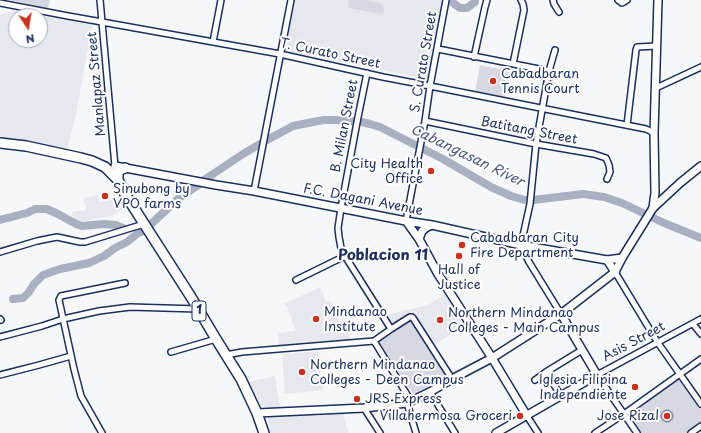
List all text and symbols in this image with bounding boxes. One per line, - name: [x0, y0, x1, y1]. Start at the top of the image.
- north arrow: [8, 8, 48, 48]
- street label: S. Curato Street: [407, 10, 441, 114]
- text: N: [24, 30, 36, 48]
- street label: Manlapaz Street: [85, 31, 109, 137]
- street label: T. Curato Street: [278, 36, 382, 72]
- place label: Cabadbaran Tennis Court: [501, 66, 579, 97]
- marker: Cabadbaran Tennis Court: [488, 76, 498, 86]
- street label: B. Milan Street: [328, 78, 362, 174]
- street label: Batitang Street: [479, 114, 579, 148]
- water label: Cabangasan River: [408, 121, 526, 191]
- place label: City Health Office: [350, 156, 423, 187]
- marker: City Health Office: [426, 166, 436, 176]
- place label: Sinubong by VPO farms: [113, 181, 190, 212]
- street label: F.C. Dagani Avenue: [302, 181, 424, 219]
- marker: Sinubong by VPO farms: [100, 191, 110, 201]
- place label: Cabadbaran City Fire Department: [470, 230, 579, 261]
- marker: Cabadbaran City Fire Department: [457, 240, 467, 250]
- district label: Poblacion 11: [338, 247, 428, 265]
- marker: Hall of Justice: [454, 251, 464, 261]
- place label: Hall of Justice: [437, 262, 481, 293]
- road number: 1: [192, 301, 206, 321]
- place label: Mindanao Institute: [324, 304, 387, 335]
- place label: Northern Mindanao Colleges - Main Campus: [448, 305, 600, 336]
- marker: Mindanao Institute: [311, 314, 321, 324]
- marker: Northern Mindanao Colleges - Main Campus: [435, 315, 445, 325]
- street label: Asis Street: [600, 319, 668, 365]
- place label: Northern Mindanao Colleges - Deen Campus: [310, 357, 464, 388]
- marker: Northern Mindanao Colleges - Deen Campus: [297, 367, 307, 377]
- place label: Iglesia Filipina Independiente: [539, 372, 627, 403]
- marker: Iglesia Filipina Independiente: [630, 382, 640, 392]
- place label: JRS Express: [365, 391, 442, 407]
- marker: JRS Express: [352, 394, 362, 404]
- place label: Villahermosa Groceri: [379, 408, 512, 424]
- place label: Jose Rizal: [597, 408, 659, 424]
- marker: Villahermosa Groceri: [515, 411, 525, 421]
- marker: Jose Rizal: [662, 411, 672, 421]

